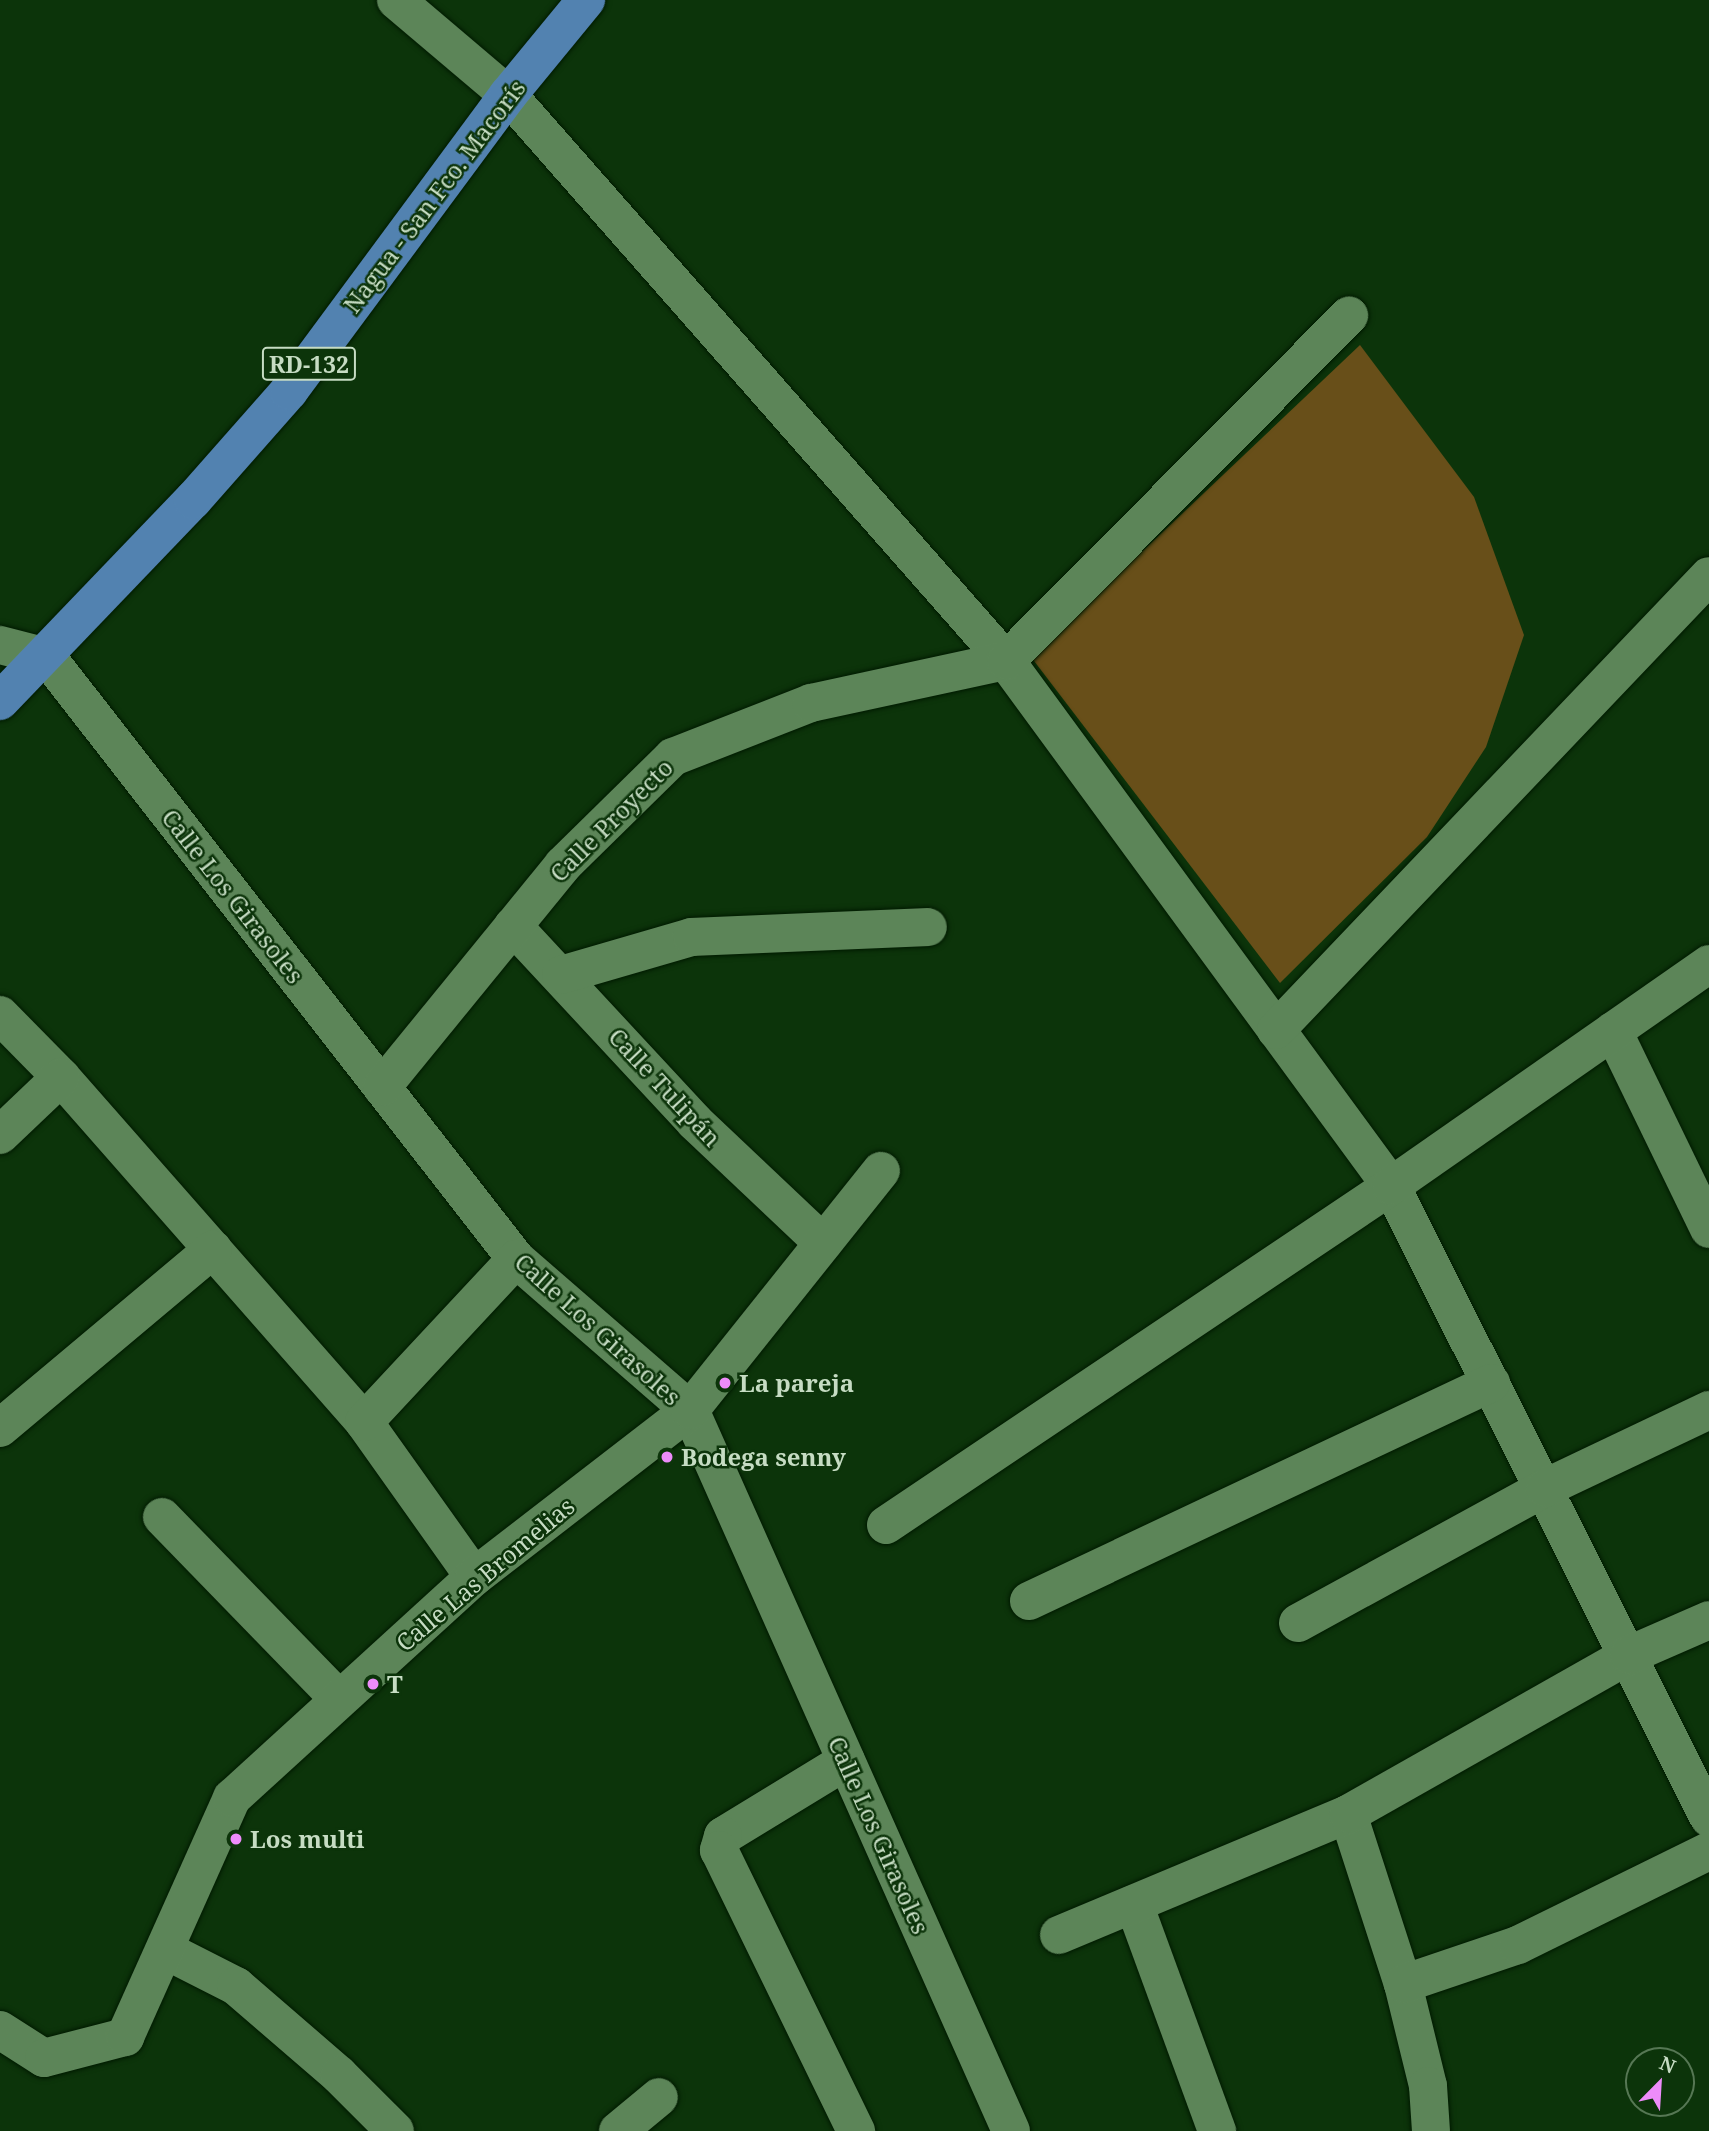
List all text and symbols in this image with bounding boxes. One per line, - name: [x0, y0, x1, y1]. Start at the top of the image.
- street label: Nagua - San Fco. Macorís: [337, 74, 531, 318]
- road number: RD-132: [262, 344, 356, 384]
- street label: Calle Proyecto: [544, 753, 678, 887]
- street label: Calle Los Girasoles: [156, 803, 310, 989]
- street label: Calle Tulipán: [603, 1022, 727, 1152]
- street label: Calle Los Girasoles: [509, 1247, 687, 1411]
- place label: La pareja: [739, 1369, 854, 1397]
- marker: La pareja: [717, 1375, 733, 1391]
- place label: Bodega senny: [681, 1443, 846, 1471]
- marker: Bodega senny: [659, 1449, 675, 1465]
- street label: Calle Las Bromelias: [390, 1491, 580, 1657]
- place label: T: [387, 1670, 403, 1698]
- marker: T: [365, 1676, 381, 1692]
- street label: Calle Los Girasoles: [823, 1732, 935, 1938]
- place label: Los multi: [250, 1825, 365, 1853]
- marker: Los multi: [228, 1831, 244, 1847]
- north arrow: [1625, 2047, 1695, 2117]
- text: N: [1656, 2050, 1680, 2080]

